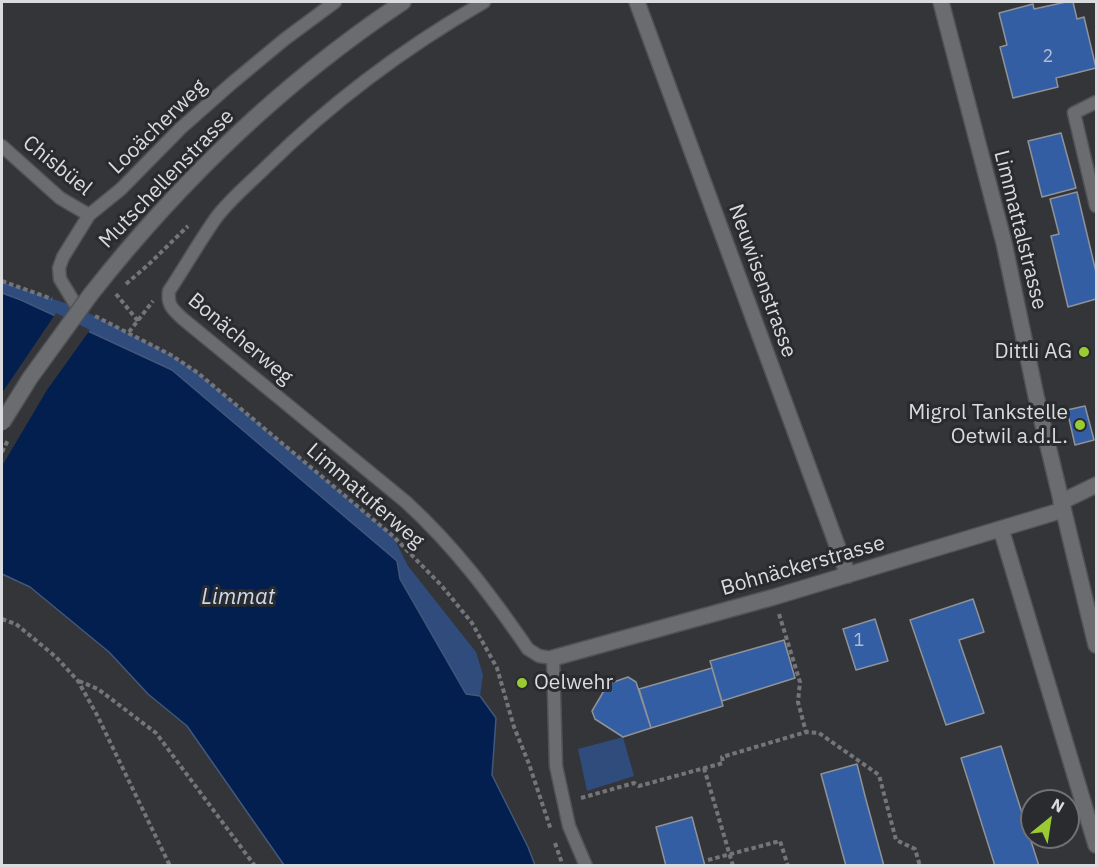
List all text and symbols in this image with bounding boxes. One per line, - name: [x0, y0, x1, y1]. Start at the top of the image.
- house number: 2: [1043, 46, 1053, 68]
- street label: Looächerweg: [104, 74, 212, 180]
- street label: Mutschellenstrasse: [94, 104, 240, 254]
- street label: Chisbüel: [17, 130, 97, 202]
- street label: Limmattalstrasse: [988, 148, 1052, 312]
- street label: Neuwisenstrasse: [723, 201, 801, 361]
- street label: Bonächerweg: [182, 288, 298, 390]
- place label: Dittli AG: [994, 339, 1072, 365]
- marker: Dittli AG: [1077, 345, 1091, 359]
- place label: Migrol Tankstelle Oetwil a.d.L.: [908, 400, 1068, 450]
- marker: Migrol Tankstelle Oetwil a.d.L.: [1073, 418, 1087, 432]
- street label: Limmatuferweg: [301, 438, 429, 554]
- street label: Bohnäckerstrasse: [718, 531, 888, 601]
- water label: Limmat: [201, 585, 275, 611]
- house number: 1: [854, 630, 864, 652]
- place label: Oelwehr: [534, 670, 613, 696]
- marker: Oelwehr: [515, 676, 529, 690]
- north arrow: [1020, 789, 1080, 849]
- text: N: [1048, 794, 1068, 817]

